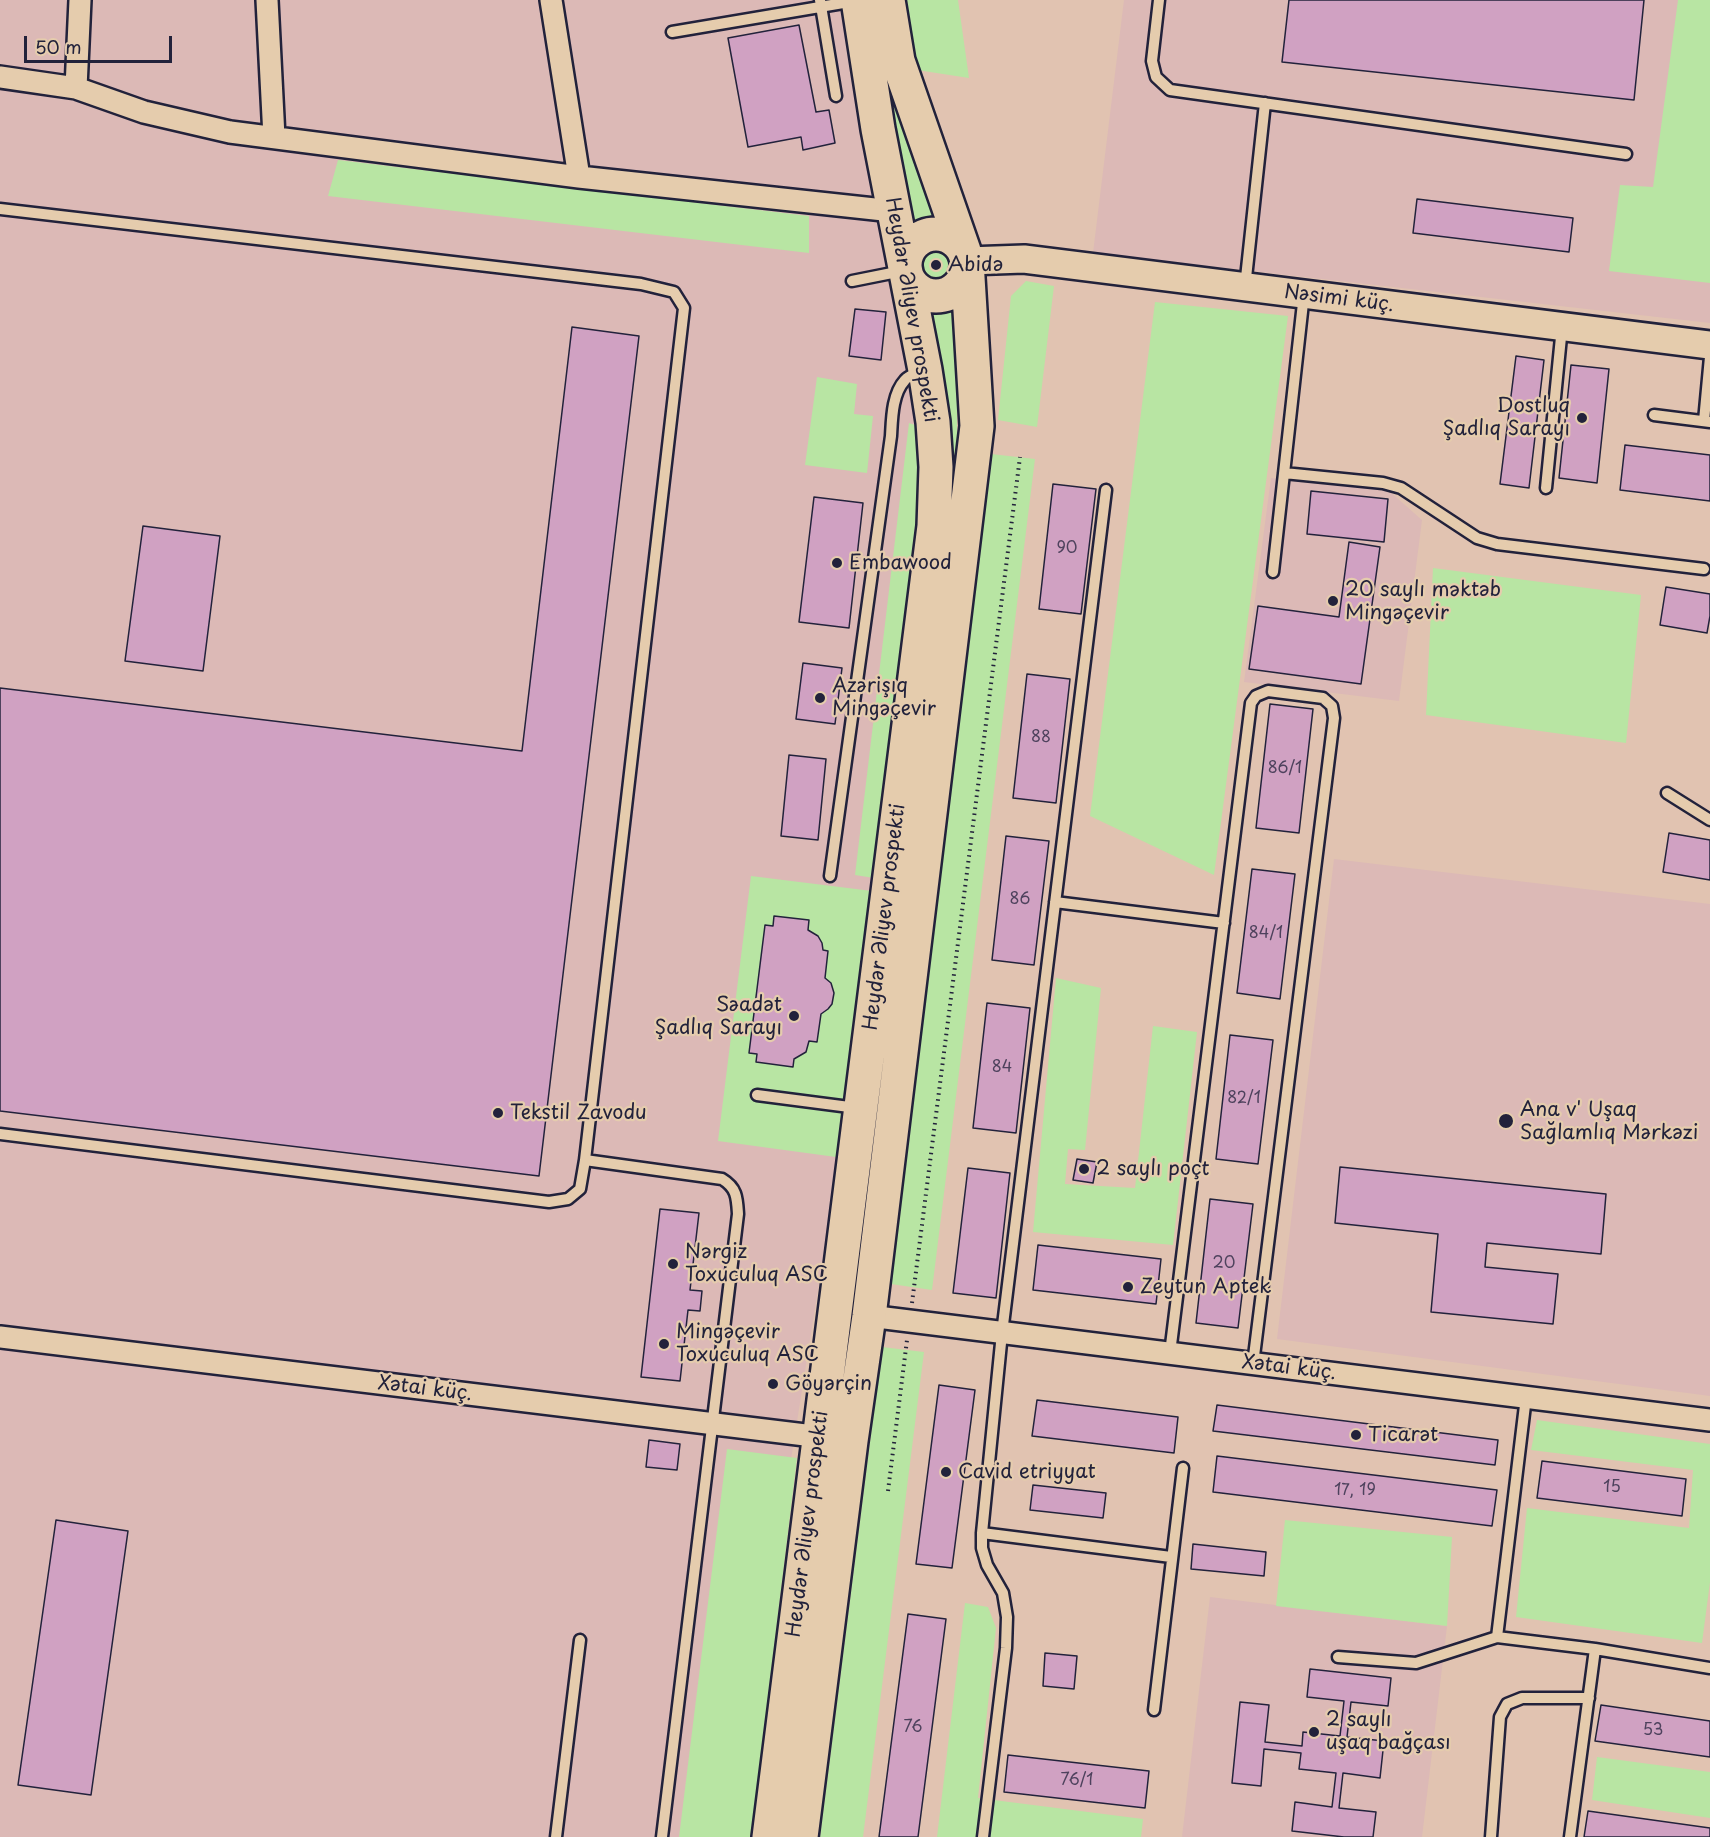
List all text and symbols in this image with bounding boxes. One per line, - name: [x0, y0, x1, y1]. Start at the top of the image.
- scale bar: [27, 24, 176, 62]
- text: 50 m: [35, 33, 82, 60]
- street label: Heydər Əliyev prospekti: [879, 196, 943, 424]
- place label: Abidə: [948, 253, 1003, 277]
- marker: Abidə: [929, 258, 943, 272]
- street label: Nəsimi küç.: [1283, 280, 1395, 318]
- place label: Dostluq Şadlıq Sarayı: [1443, 394, 1570, 441]
- marker: Dostluq Şadlıq Sarayı: [1575, 411, 1589, 425]
- house number: 90: [1056, 539, 1078, 559]
- place label: Embawood: [849, 551, 952, 575]
- marker: Embawood: [830, 556, 844, 570]
- place label: 20 saylı məktəb Mingəçevir: [1345, 578, 1501, 625]
- marker: 20 saylı məktəb Mingəçevir: [1326, 594, 1340, 608]
- place label: Azərişıq Mingəçevir: [832, 674, 936, 721]
- marker: Azərişıq Mingəçevir: [813, 691, 827, 705]
- house number: 88: [1031, 728, 1051, 748]
- house number: 86/1: [1268, 759, 1302, 779]
- street label: Heydər Əliyev prospekti: [859, 802, 911, 1032]
- house number: 86: [1010, 890, 1030, 910]
- house number: 84/1: [1249, 924, 1283, 944]
- place label: Səadət Şadlıq Sarayı: [655, 993, 782, 1040]
- marker: Səadət Şadlıq Sarayı: [787, 1009, 801, 1023]
- house number: 84: [992, 1058, 1012, 1078]
- house number: 82/1: [1227, 1089, 1261, 1109]
- place label: Ana v' Uşaq Sağlamlıq Mərkəzi: [1520, 1098, 1698, 1145]
- place label: Tekstil Zavodu: [510, 1101, 647, 1125]
- marker: Tekstil Zavodu: [491, 1106, 505, 1120]
- marker: Ana v' Uşaq Sağlamlıq Mərkəzi: [1497, 1112, 1515, 1130]
- place label: 2 saylı poçt: [1096, 1157, 1209, 1181]
- marker: 2 saylı poçt: [1077, 1162, 1091, 1176]
- place label: Nərgiz Toxuculuq ASC: [685, 1240, 828, 1287]
- house number: 20: [1213, 1254, 1235, 1274]
- marker: Nərgiz Toxuculuq ASC: [666, 1257, 680, 1271]
- place label: Zeytun Aptek: [1140, 1275, 1271, 1299]
- marker: Zeytun Aptek: [1121, 1280, 1135, 1294]
- place label: Mingəçevir Toxuculuq ASC: [676, 1320, 819, 1367]
- marker: Mingəçevir Toxuculuq ASC: [657, 1337, 671, 1351]
- street label: Xətai küç.: [1240, 1350, 1338, 1386]
- street label: Xətai küç.: [376, 1371, 474, 1407]
- place label: Göyərçin: [785, 1372, 872, 1396]
- marker: Göyərçin: [766, 1377, 780, 1391]
- street label: Heydər Əliyev prospekti: [782, 1409, 834, 1639]
- place label: Ticarət: [1368, 1423, 1438, 1447]
- marker: Ticarət: [1349, 1428, 1363, 1442]
- place label: Cavid etriyyat: [958, 1460, 1096, 1484]
- marker: Cavid etriyyat: [939, 1465, 953, 1479]
- house number: 15: [1603, 1478, 1621, 1498]
- house number: 17, 19: [1334, 1481, 1376, 1501]
- place label: 2 saylı uşaq bağçası: [1326, 1708, 1451, 1755]
- house number: 76: [903, 1718, 923, 1738]
- house number: 53: [1643, 1721, 1663, 1741]
- marker: 2 saylı uşaq bağçası: [1307, 1725, 1321, 1739]
- house number: 76/1: [1061, 1771, 1093, 1791]

